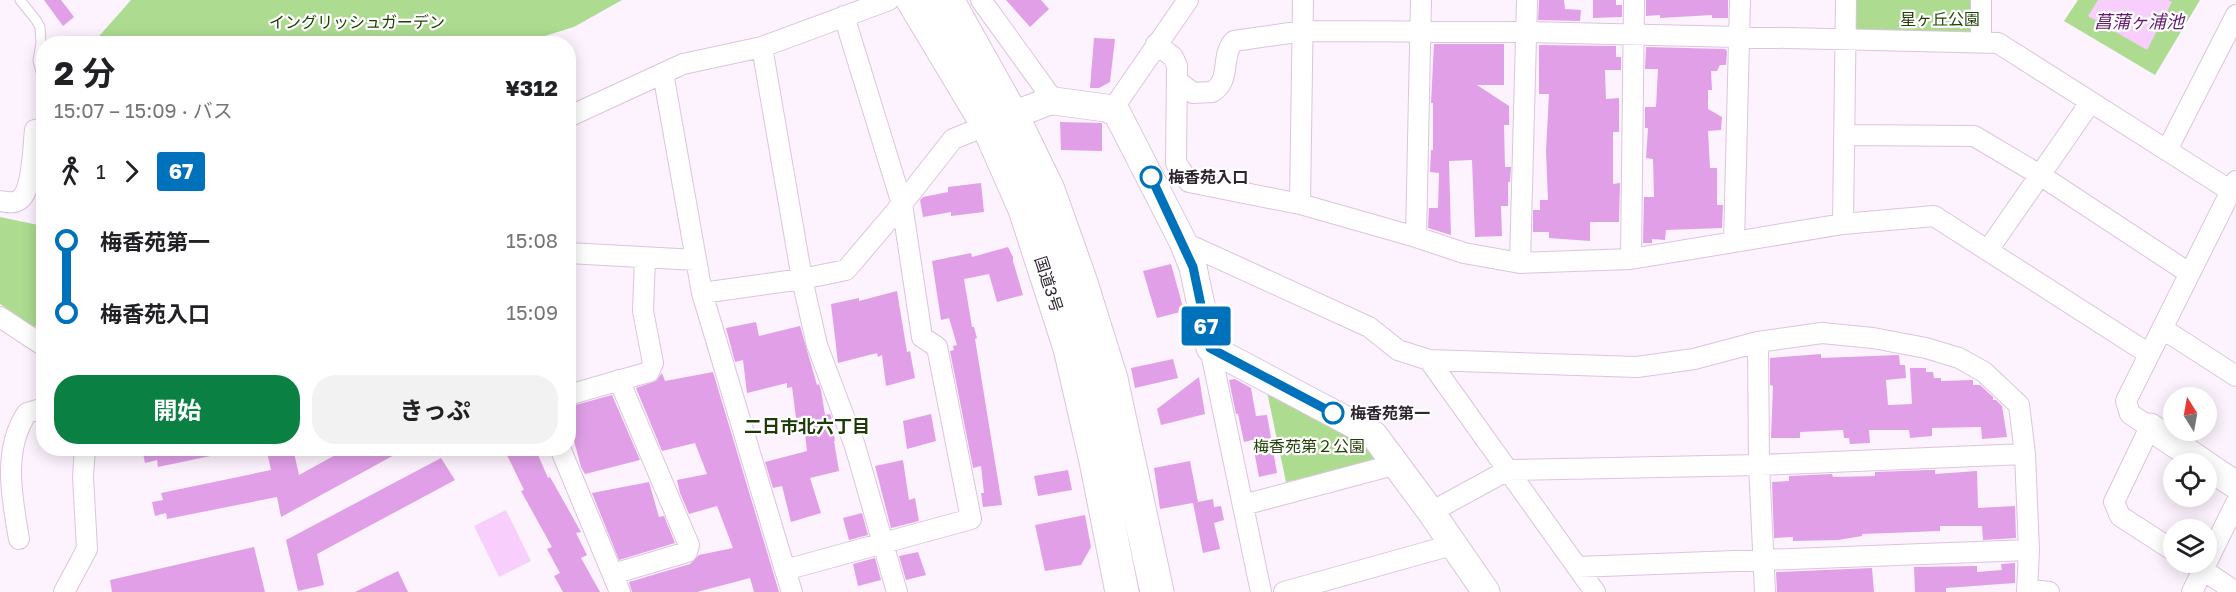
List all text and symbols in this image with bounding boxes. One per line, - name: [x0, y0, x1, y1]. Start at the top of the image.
- park label: 星ヶ丘公園: [1900, 9, 1980, 29]
- water label: 菖蒲ヶ浦池: [2094, 10, 2186, 32]
- park label: イングリッシュガーデン: [269, 12, 445, 32]
- text: 2 分: [54, 53, 115, 92]
- text: ¥312: [505, 74, 558, 101]
- text: 15:07 – 15:09 · バス: [54, 98, 233, 122]
- icon: walk: [54, 155, 87, 188]
- icon: forward: [115, 155, 148, 188]
- text: 67: [169, 158, 193, 184]
- text: 1: [96, 159, 106, 183]
- marker: 梅香苑入口: [1140, 166, 1162, 188]
- place label: 梅香苑入口: [1168, 167, 1248, 187]
- text: 梅香苑第一: [100, 228, 210, 255]
- text: 15:08: [506, 228, 558, 252]
- street label: 国道3号: [1031, 254, 1067, 314]
- text: 梅香苑入口: [100, 300, 210, 327]
- text: 15:09: [506, 300, 558, 324]
- line badge: 67: [1179, 306, 1233, 346]
- text: 67: [1194, 313, 1218, 339]
- button: 開始: [54, 375, 300, 444]
- button: きっぷ: [312, 375, 558, 444]
- north arrow: [2163, 387, 2217, 441]
- map controls: [2163, 387, 2217, 573]
- marker: 梅香苑第一: [1322, 402, 1344, 424]
- place label: 梅香苑第一: [1350, 403, 1430, 423]
- district label: 二日市北六丁目: [744, 415, 870, 437]
- park label: 梅香苑第２公園: [1253, 436, 1365, 456]
- button: locate: [2163, 453, 2217, 507]
- button: layers: [2163, 519, 2217, 573]

